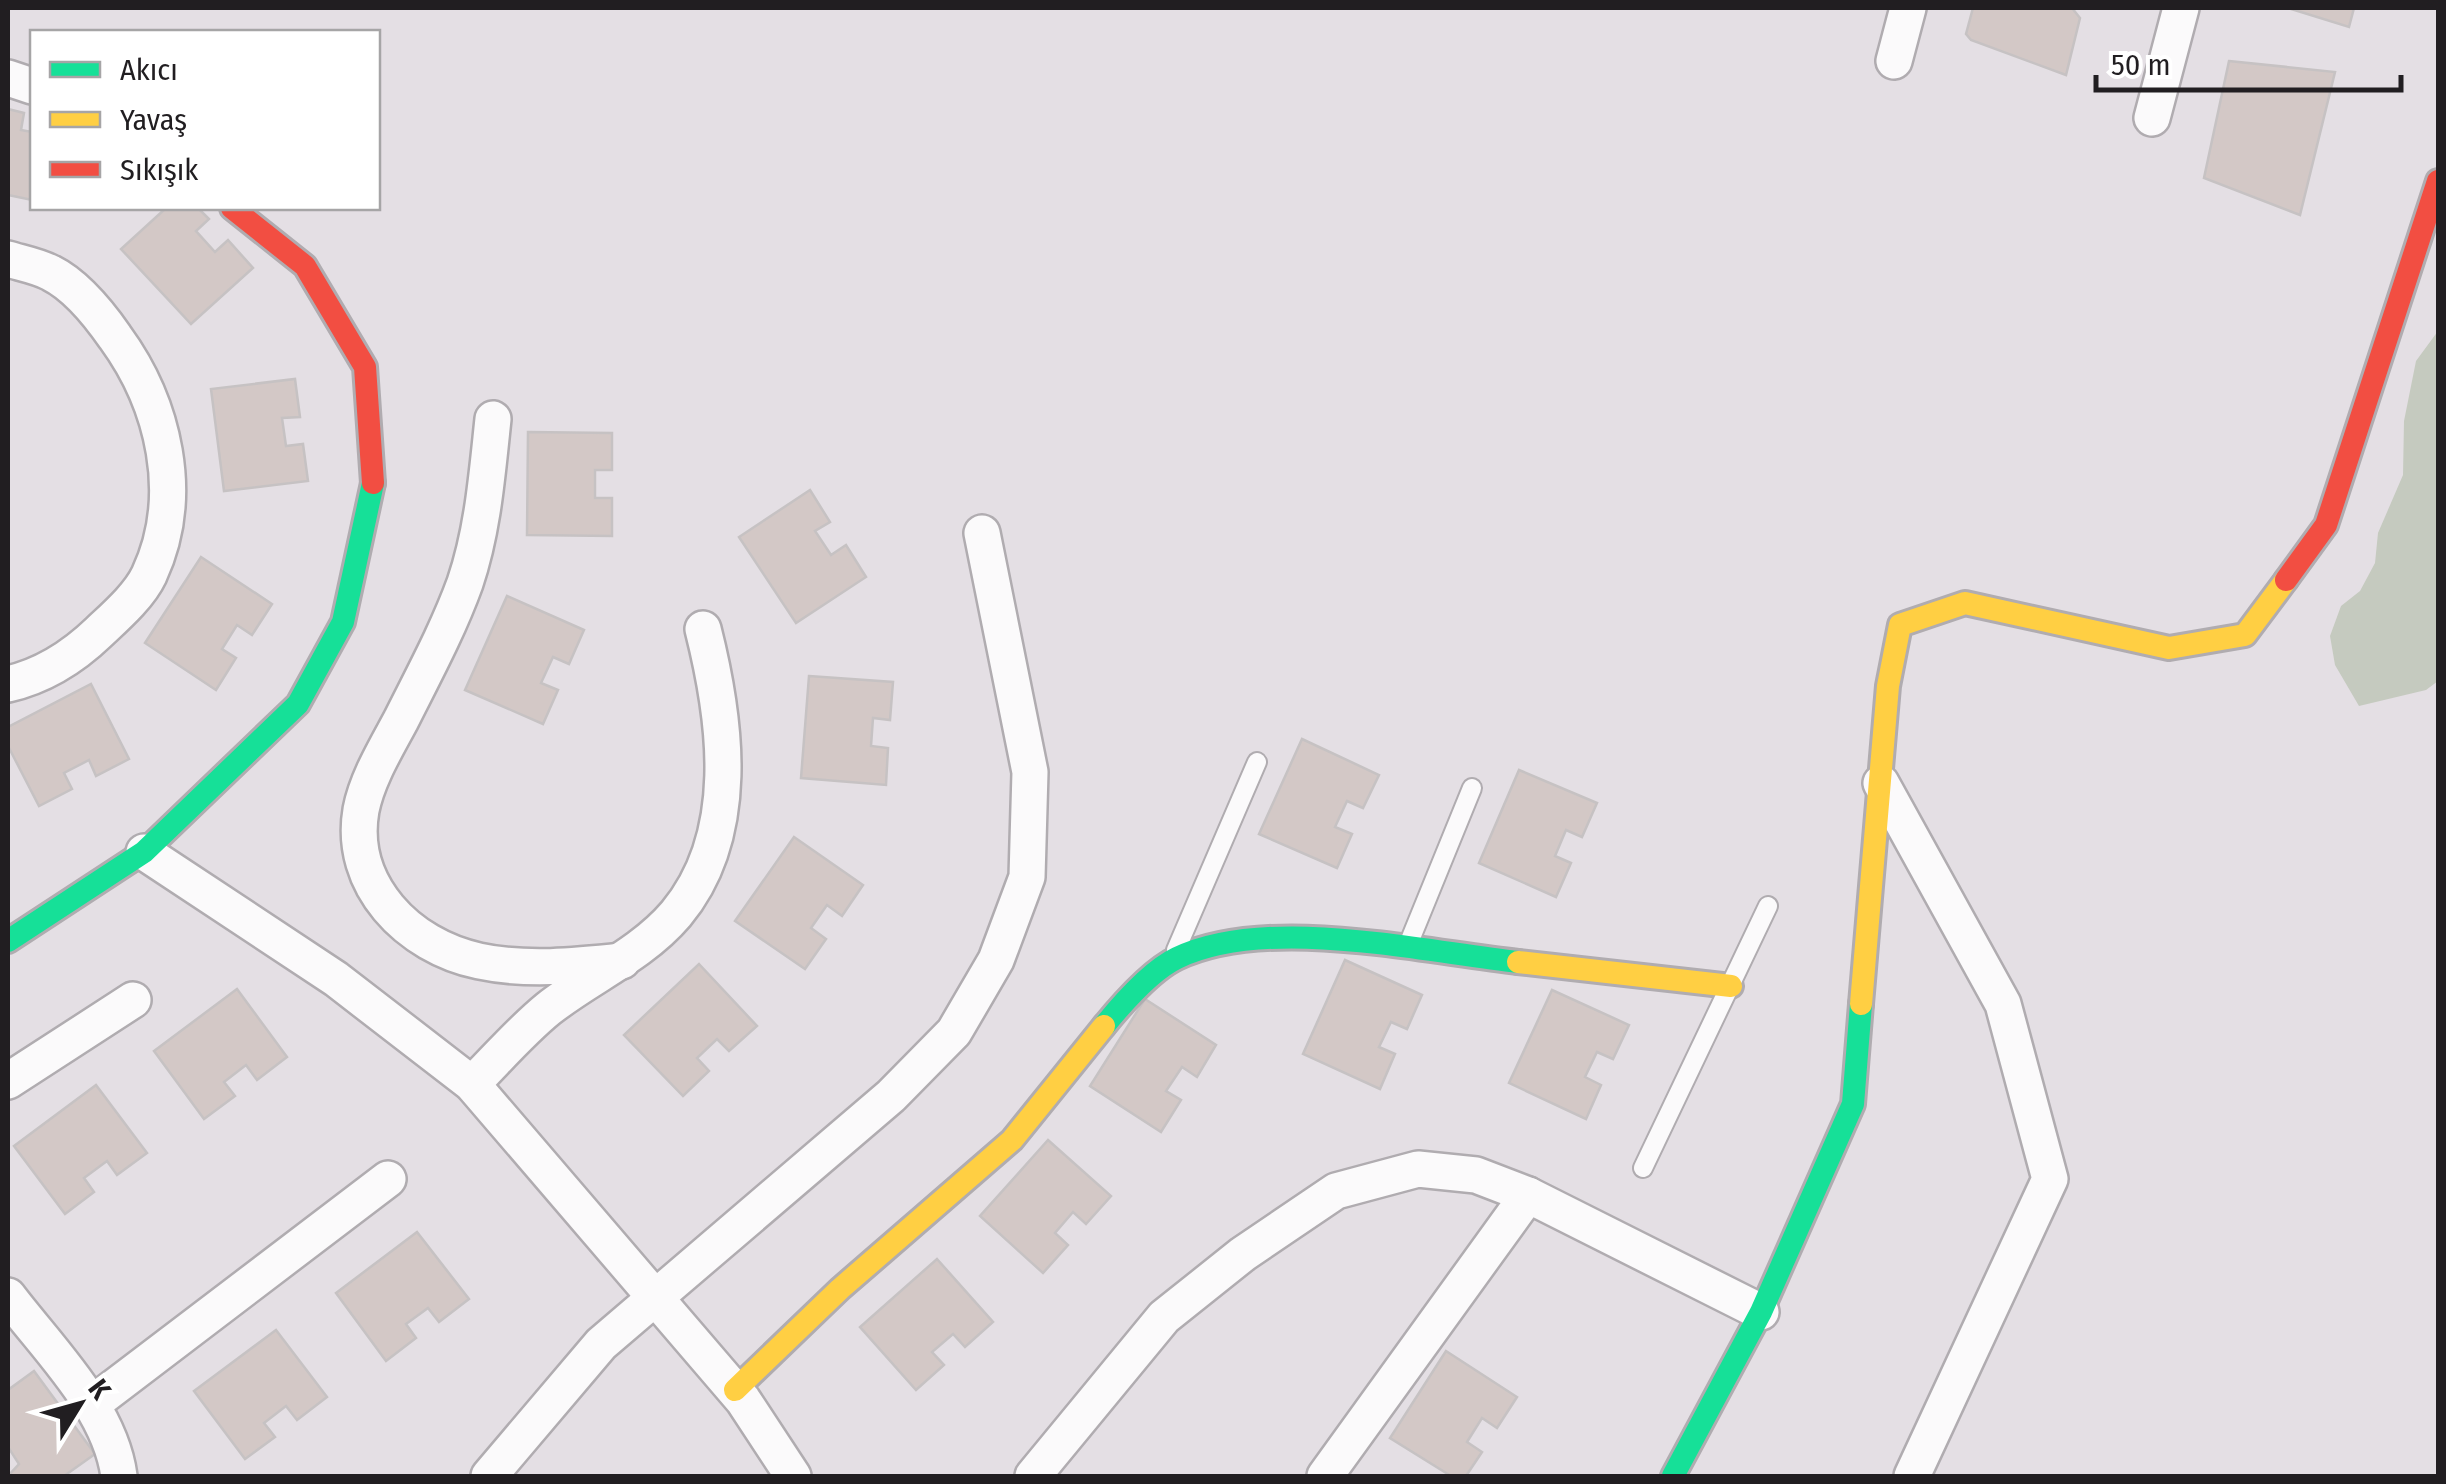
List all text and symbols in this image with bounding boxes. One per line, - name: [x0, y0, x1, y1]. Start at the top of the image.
- legend: [30, 30, 380, 210]
- scale bar: [2096, 30, 2401, 92]
- text: 50 m: [2111, 47, 2171, 83]
- text: Akıcı: [120, 52, 178, 88]
- text: Yavaş: [120, 102, 187, 138]
- text: Sıkışık: [120, 152, 198, 188]
- north arrow: [30, 1354, 130, 1454]
- text: K: [81, 1373, 118, 1406]

